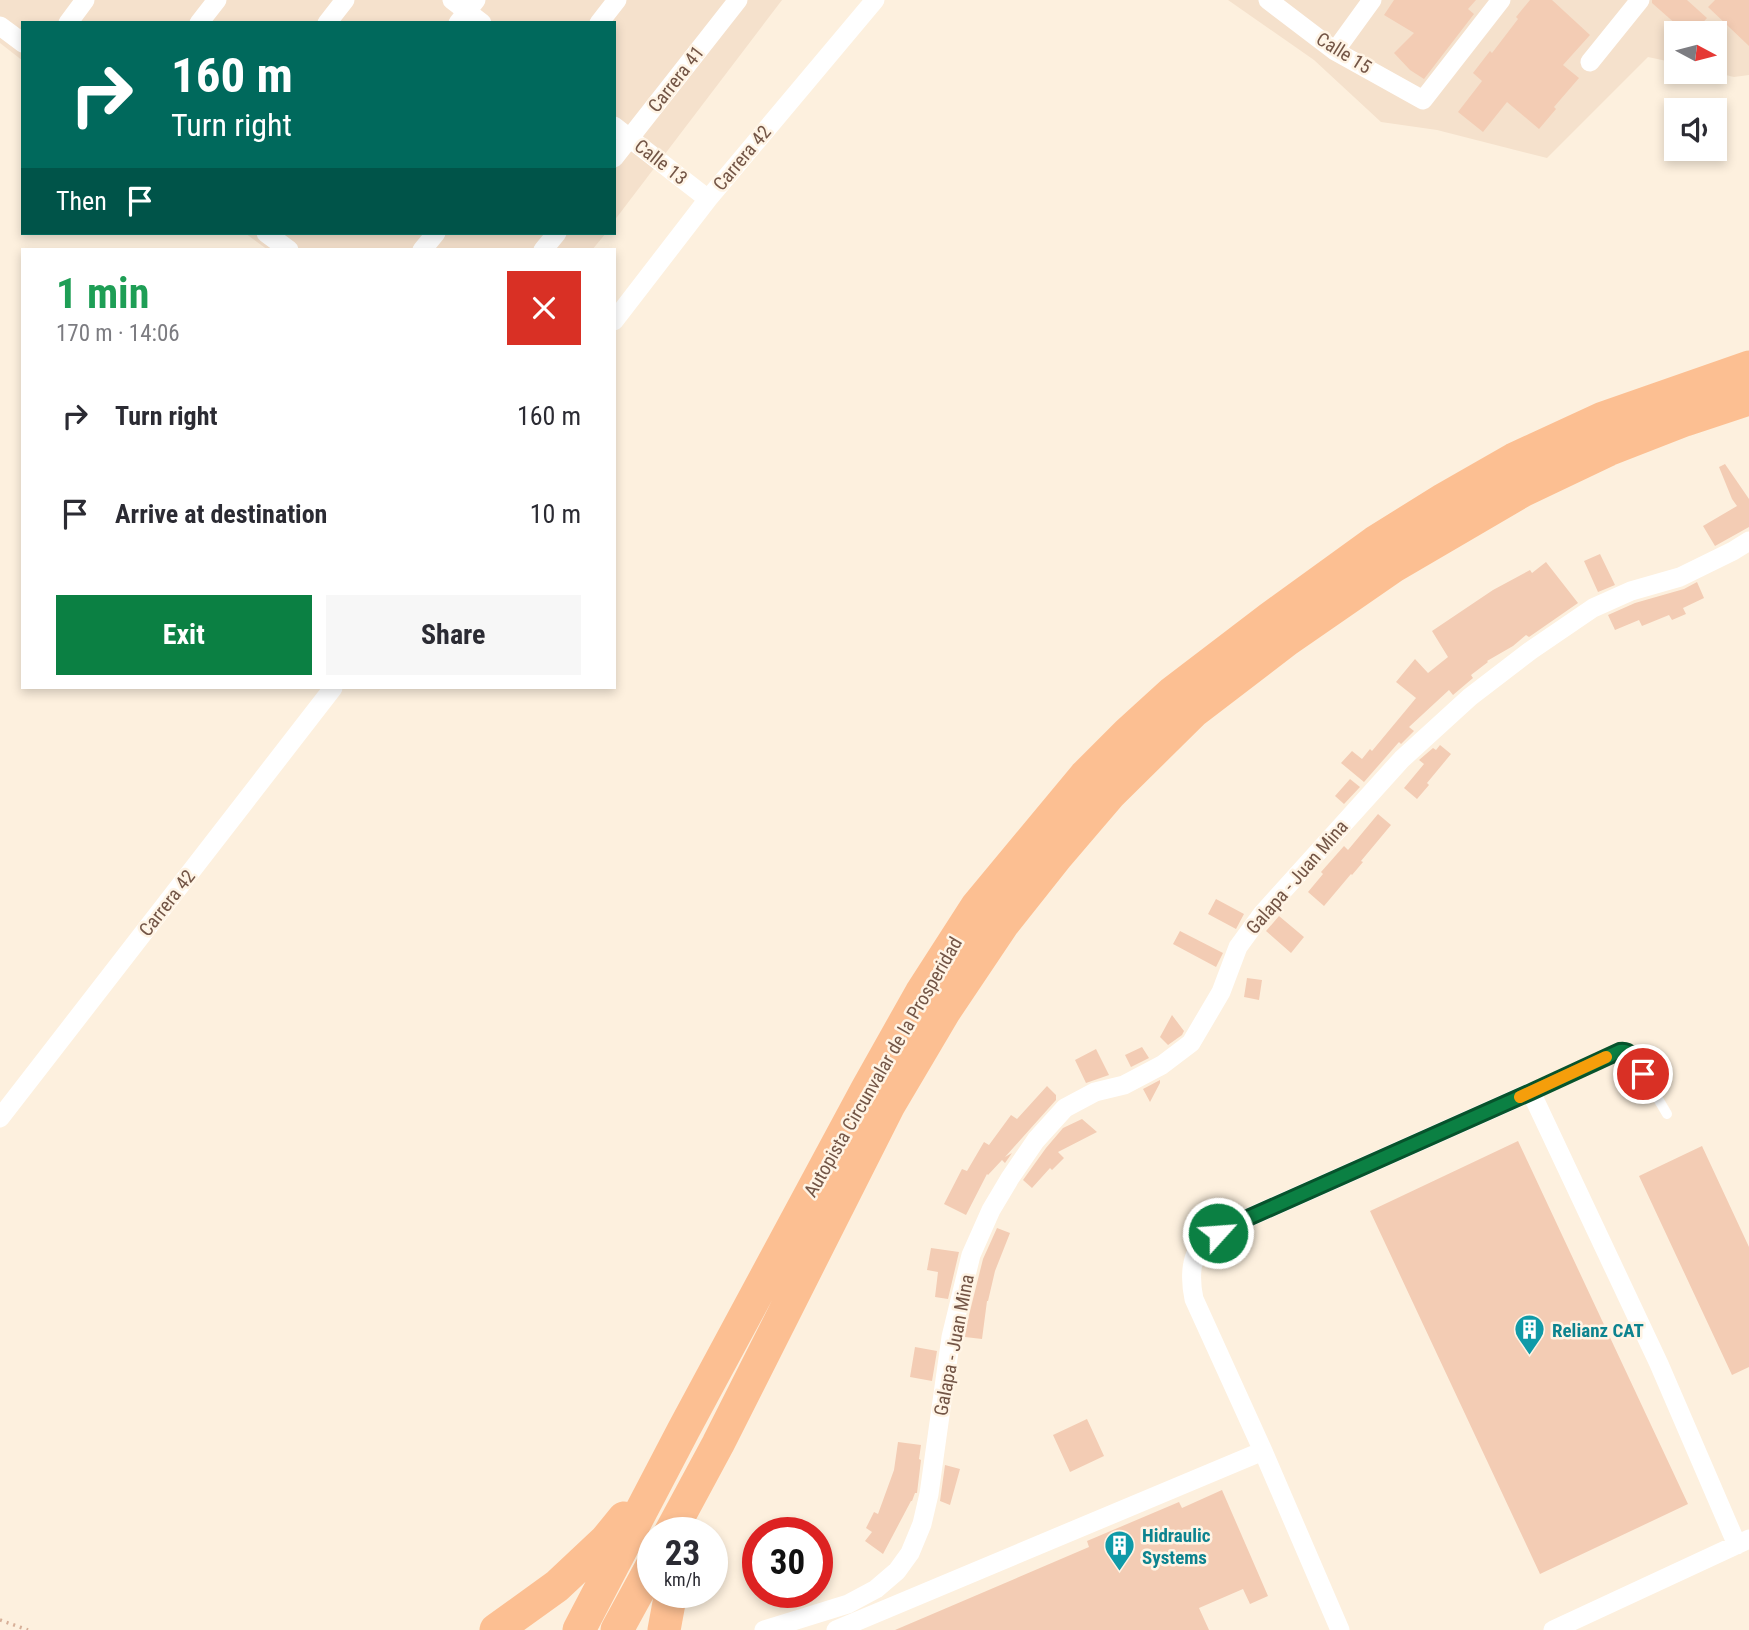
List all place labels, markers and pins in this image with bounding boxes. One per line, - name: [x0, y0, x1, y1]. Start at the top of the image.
- pin: [1613, 1044, 1673, 1104]
- building icon: Relianz CAT: [1512, 1313, 1546, 1357]
- place label: Relianz CAT: [1552, 1319, 1644, 1342]
- place label: Hidraulic Systems: [1142, 1524, 1211, 1569]
- building icon: Hidraulic Systems: [1102, 1529, 1136, 1573]

